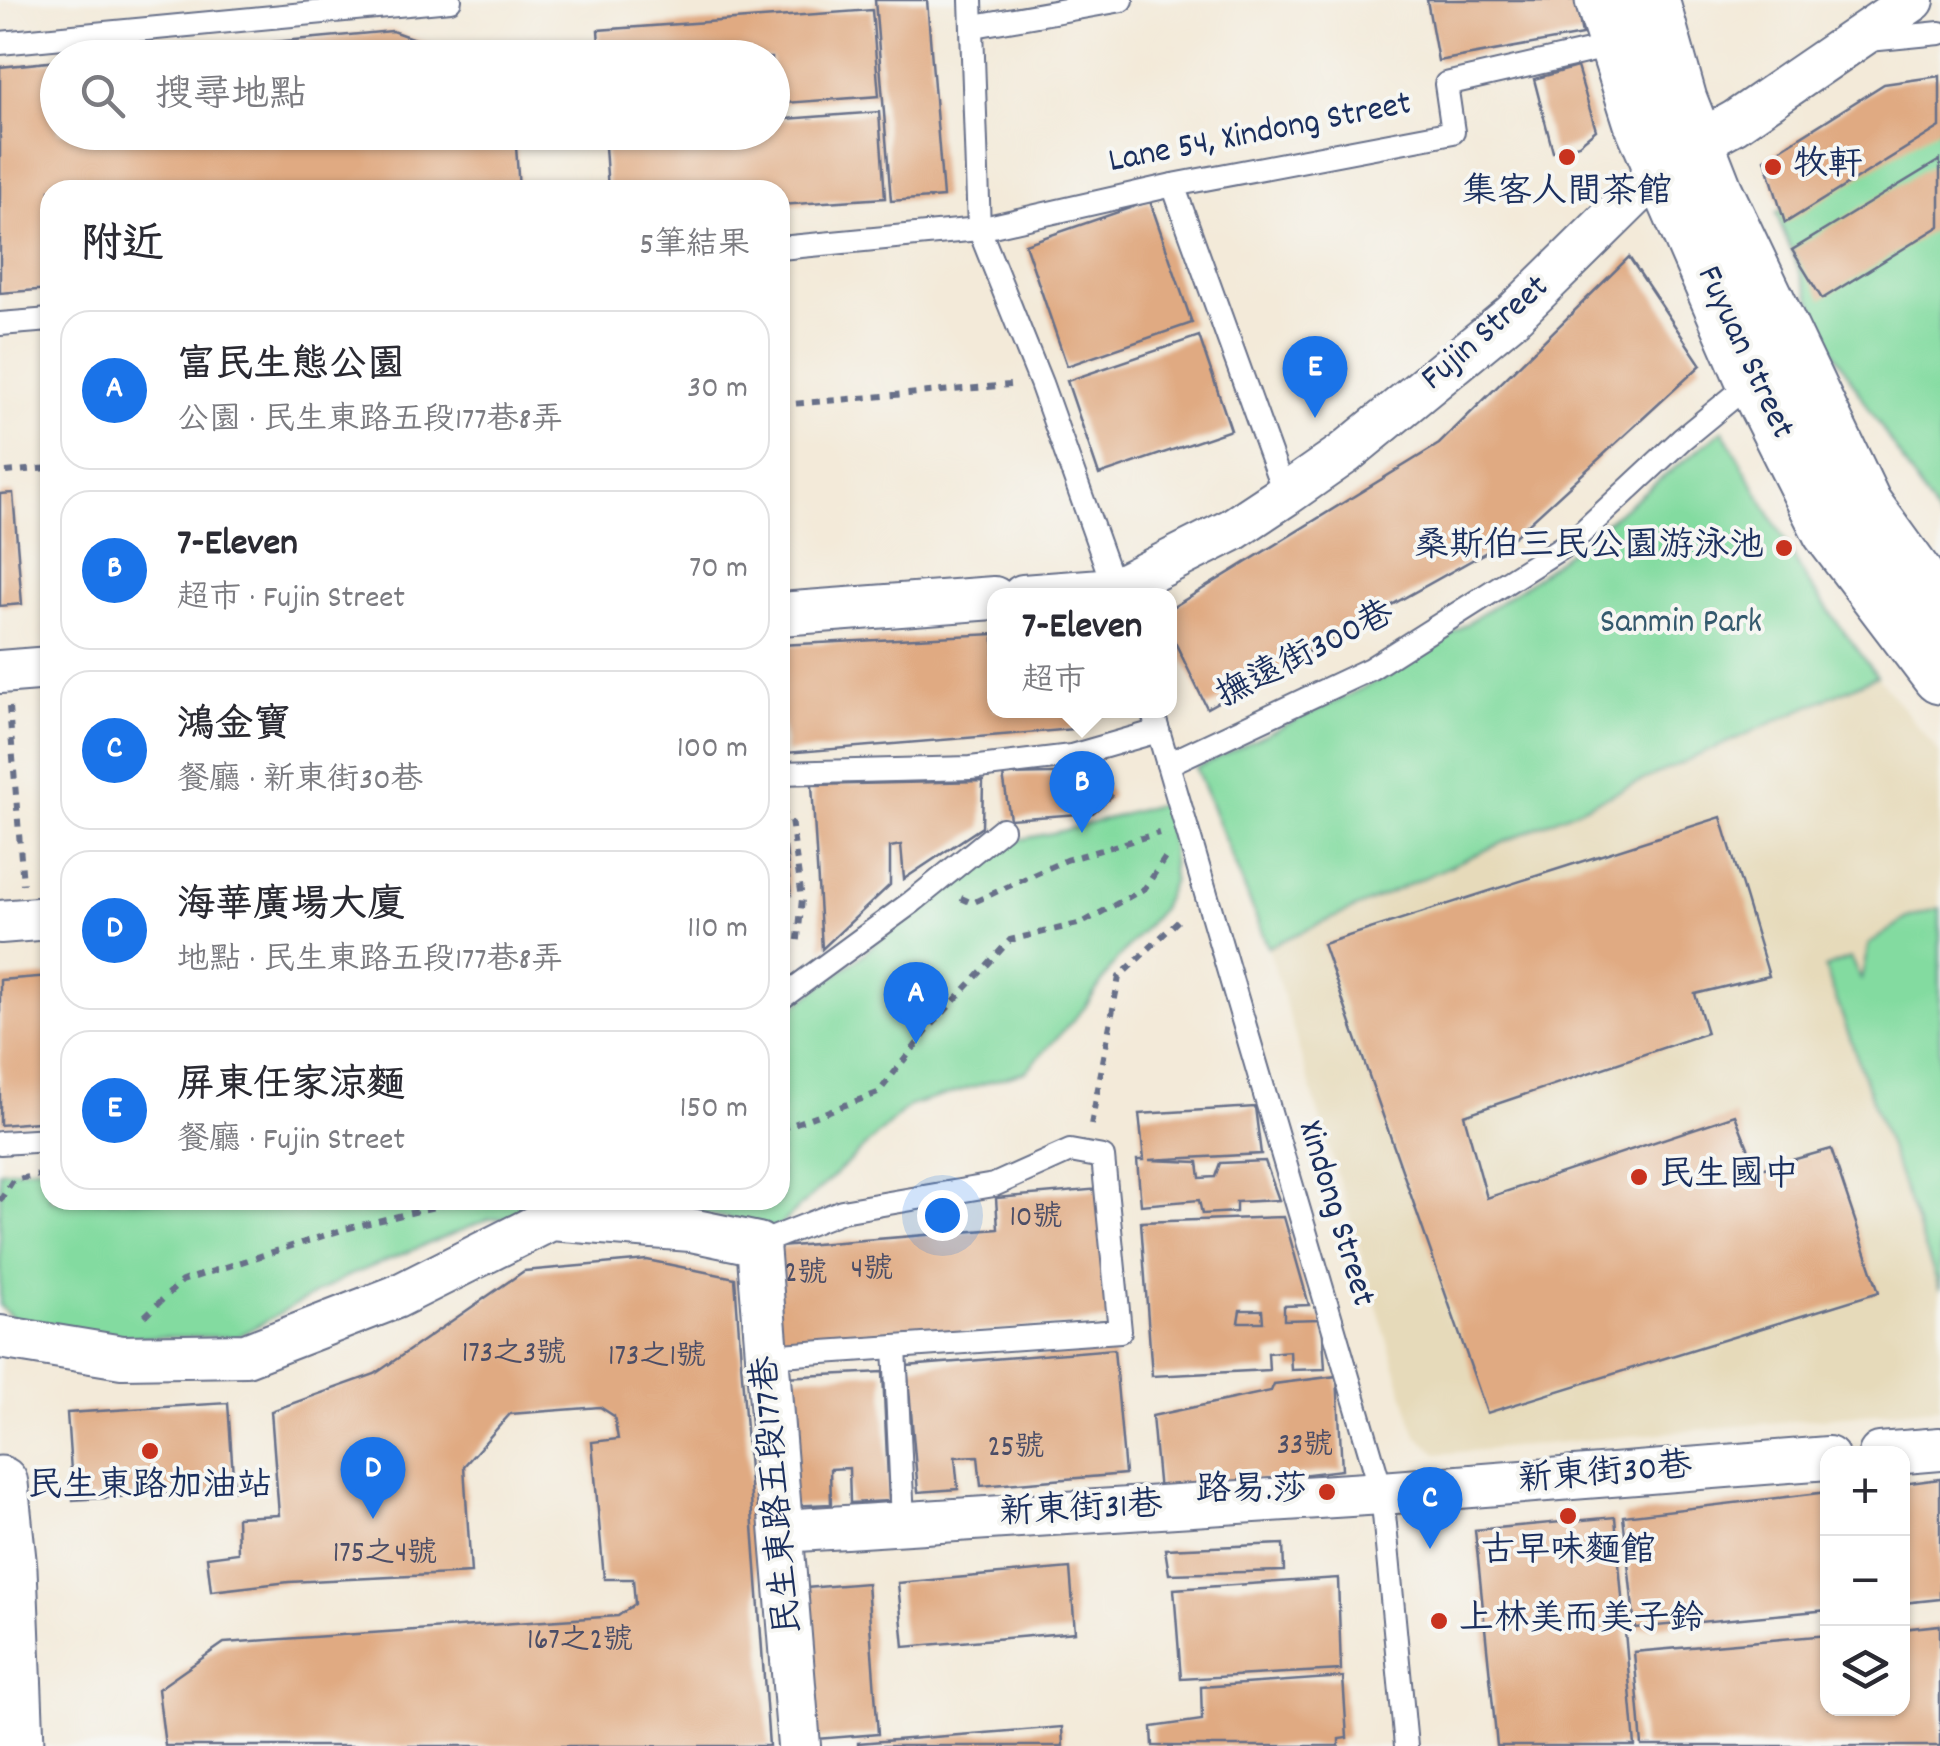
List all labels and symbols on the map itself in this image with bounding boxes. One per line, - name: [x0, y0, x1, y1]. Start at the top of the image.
- street label: Lane 54, Xindong Street: [1104, 80, 1416, 188]
- place label: 牧軒: [1793, 142, 1863, 192]
- marker: 集客人間茶館: [1556, 146, 1578, 168]
- marker: 牧軒: [1762, 156, 1784, 178]
- place label: 集客人間茶館: [1462, 169, 1672, 219]
- street label: Fuyuan Street: [1682, 258, 1806, 448]
- street label: Fujin Street: [1411, 264, 1561, 404]
- pin: E: [1282, 336, 1348, 418]
- place label: 桑斯伯三民公園游泳池: [1414, 523, 1764, 573]
- marker: 桑斯伯三民公園游泳池: [1773, 537, 1795, 559]
- street label: 撫遠街300巷: [1208, 590, 1404, 722]
- park label: Sanmin Park: [1600, 599, 1762, 649]
- pin: B: [1050, 750, 1114, 833]
- pin: A: [884, 962, 948, 1044]
- street label: Xindong Street: [1283, 1115, 1387, 1313]
- place label: 民生國中: [1659, 1152, 1799, 1202]
- marker: 民生國中: [1628, 1166, 1650, 1188]
- your location: [917, 1190, 968, 1241]
- house number: 10號: [1010, 1198, 1062, 1241]
- house number: 4號: [851, 1250, 893, 1293]
- house number: 2號: [784, 1254, 828, 1297]
- house number: 173之3號: [462, 1334, 566, 1377]
- house number: 173之1號: [608, 1337, 706, 1380]
- street label: 民生東路五段177巷: [742, 1354, 816, 1636]
- house number: 33號: [1277, 1426, 1333, 1469]
- house number: 25號: [988, 1428, 1045, 1471]
- pin: D: [340, 1436, 406, 1519]
- marker: 民生東路加油站: [139, 1440, 161, 1462]
- street label: 新東街30巷: [1516, 1442, 1694, 1508]
- place label: 民生東路加油站: [27, 1463, 273, 1513]
- pin: C: [1398, 1466, 1462, 1549]
- place label: 路易.莎: [1196, 1467, 1307, 1517]
- marker: 路易.莎: [1316, 1481, 1338, 1503]
- street label: 新東街31巷: [998, 1482, 1164, 1540]
- marker: 古早味麵館: [1557, 1505, 1579, 1527]
- place label: 古早味麵館: [1480, 1528, 1656, 1578]
- house number: 175之4號: [333, 1534, 437, 1577]
- place label: 上林美而美子鈴: [1459, 1596, 1704, 1646]
- marker: 上林美而美子鈴: [1428, 1610, 1450, 1632]
- house number: 167之2號: [527, 1621, 633, 1664]

